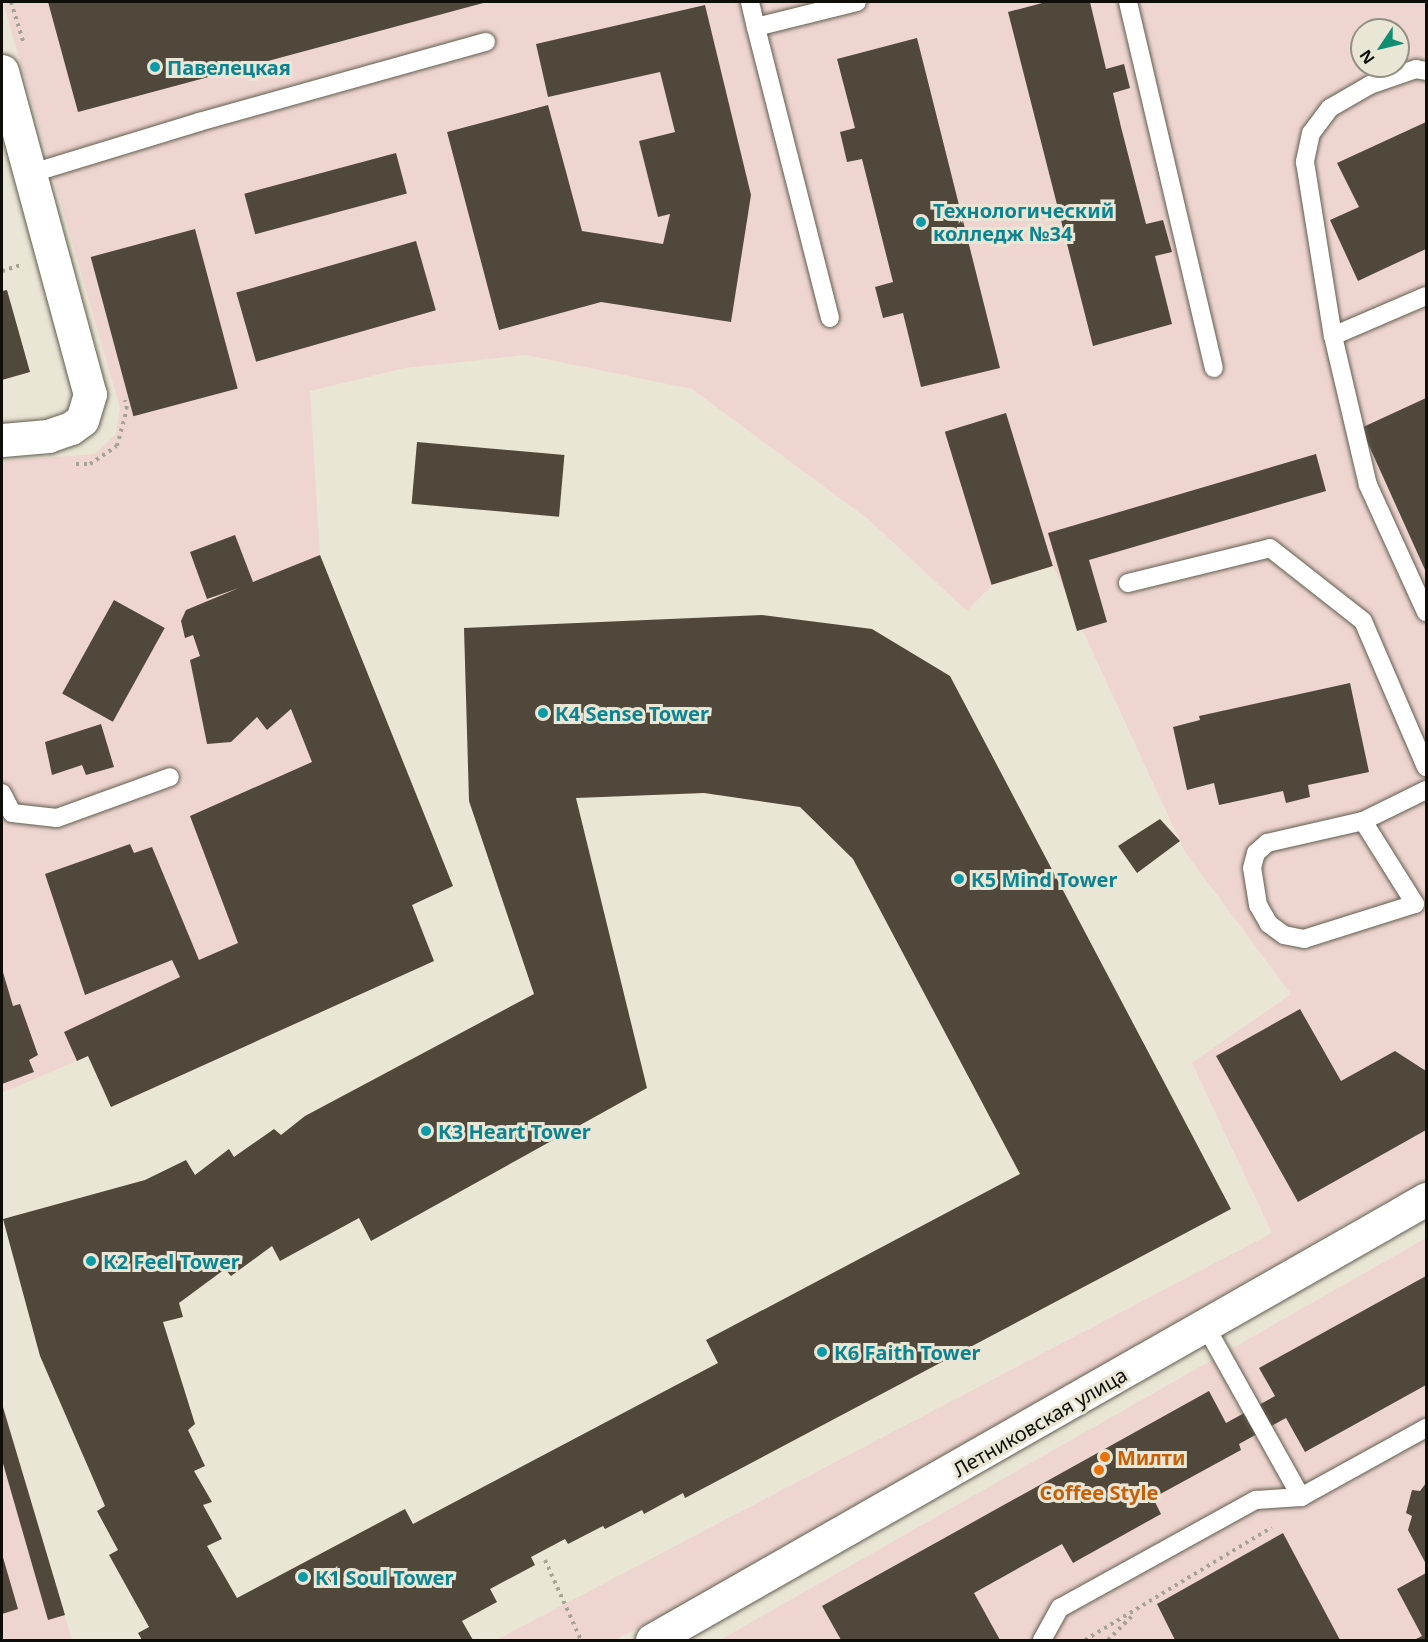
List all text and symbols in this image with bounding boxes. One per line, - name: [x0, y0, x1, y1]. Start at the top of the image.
- north arrow: [1350, 18, 1410, 78]
- text: N: [1354, 46, 1380, 69]
- place label: Павелецкая: [167, 55, 291, 79]
- marker: Павелецкая: [148, 60, 162, 74]
- place label: Технологический колледж №34: [933, 198, 1114, 245]
- marker: Технологический колледж №34: [914, 215, 928, 229]
- place label: К4 Sense Tower: [555, 701, 709, 725]
- marker: К4 Sense Tower: [536, 706, 550, 720]
- place label: К5 Mind Tower: [971, 867, 1117, 891]
- marker: К5 Mind Tower: [952, 872, 966, 886]
- place label: К3 Heart Tower: [438, 1119, 591, 1143]
- marker: К3 Heart Tower: [419, 1124, 433, 1138]
- place label: К2 Feel Tower: [103, 1249, 240, 1273]
- marker: К2 Feel Tower: [84, 1254, 98, 1268]
- place label: К6 Faith Tower: [834, 1340, 981, 1364]
- marker: К6 Faith Tower: [815, 1345, 829, 1359]
- street label: Летниковская улица: [949, 1362, 1131, 1482]
- place label: Милти: [1117, 1445, 1185, 1469]
- marker: Милти: [1098, 1450, 1112, 1464]
- marker: Coffee Style: [1092, 1463, 1106, 1477]
- place label: Coffee Style: [1040, 1480, 1158, 1504]
- place label: К1 Soul Tower: [315, 1565, 453, 1589]
- marker: К1 Soul Tower: [296, 1570, 310, 1584]

